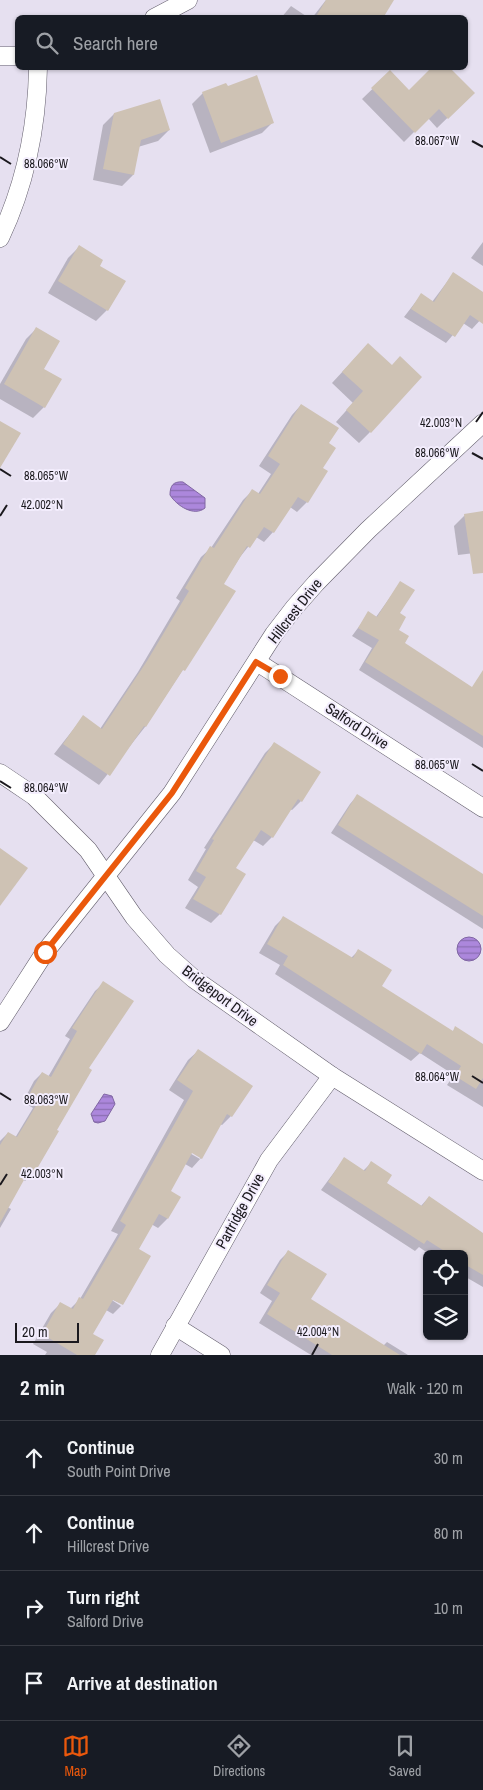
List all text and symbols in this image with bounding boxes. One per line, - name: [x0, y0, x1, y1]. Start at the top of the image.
- search box: [15, 15, 468, 70]
- icon: search: [33, 29, 61, 57]
- text: Search here: [73, 30, 158, 56]
- text: 88.067°W: [415, 133, 460, 149]
- text: 88.066°W: [24, 156, 69, 172]
- text: 42.003°N: [420, 415, 462, 431]
- text: 88.066°W: [415, 445, 460, 461]
- text: 88.065°W: [24, 468, 69, 484]
- text: 42.002°N: [21, 497, 63, 513]
- street label: Hillcrest Drive: [263, 574, 327, 648]
- route end: [269, 665, 292, 688]
- street label: Salford Drive: [321, 697, 393, 754]
- text: 88.065°W: [415, 757, 460, 773]
- text: 88.064°W: [24, 780, 69, 796]
- route start: [34, 941, 57, 964]
- street label: Bridgeport Drive: [178, 960, 263, 1031]
- text: 88.064°W: [415, 1069, 460, 1085]
- text: 88.063°W: [24, 1092, 69, 1108]
- text: 42.003°N: [21, 1166, 63, 1182]
- street label: Partridge Drive: [210, 1169, 269, 1252]
- map controls: [423, 1250, 468, 1340]
- button: locate: [423, 1250, 468, 1295]
- button: layers: [423, 1295, 468, 1340]
- scale bar: [15, 1320, 79, 1343]
- text: 20 m: [22, 1323, 48, 1341]
- text: 42.004°N: [297, 1324, 339, 1340]
- text: 2 min: [20, 1373, 65, 1402]
- text: Walk · 120 m: [387, 1377, 463, 1399]
- text: Continue: [67, 1434, 135, 1460]
- icon: ahead: [20, 1444, 48, 1472]
- text: 30 m: [434, 1447, 463, 1469]
- text: South Point Drive: [67, 1460, 171, 1482]
- text: Continue: [67, 1509, 135, 1535]
- icon: ahead: [20, 1519, 48, 1547]
- text: 80 m: [434, 1522, 463, 1544]
- text: Hillcrest Drive: [67, 1535, 149, 1557]
- text: Turn right: [67, 1584, 139, 1610]
- icon: right: [20, 1594, 48, 1622]
- text: 10 m: [434, 1597, 463, 1619]
- text: Salford Drive: [67, 1610, 144, 1632]
- icon: arrive: [20, 1669, 48, 1697]
- text: Arrive at destination: [67, 1670, 218, 1696]
- tab: Map: [62, 1732, 90, 1780]
- tab: Directions: [213, 1732, 265, 1780]
- tab: Saved: [389, 1732, 421, 1780]

